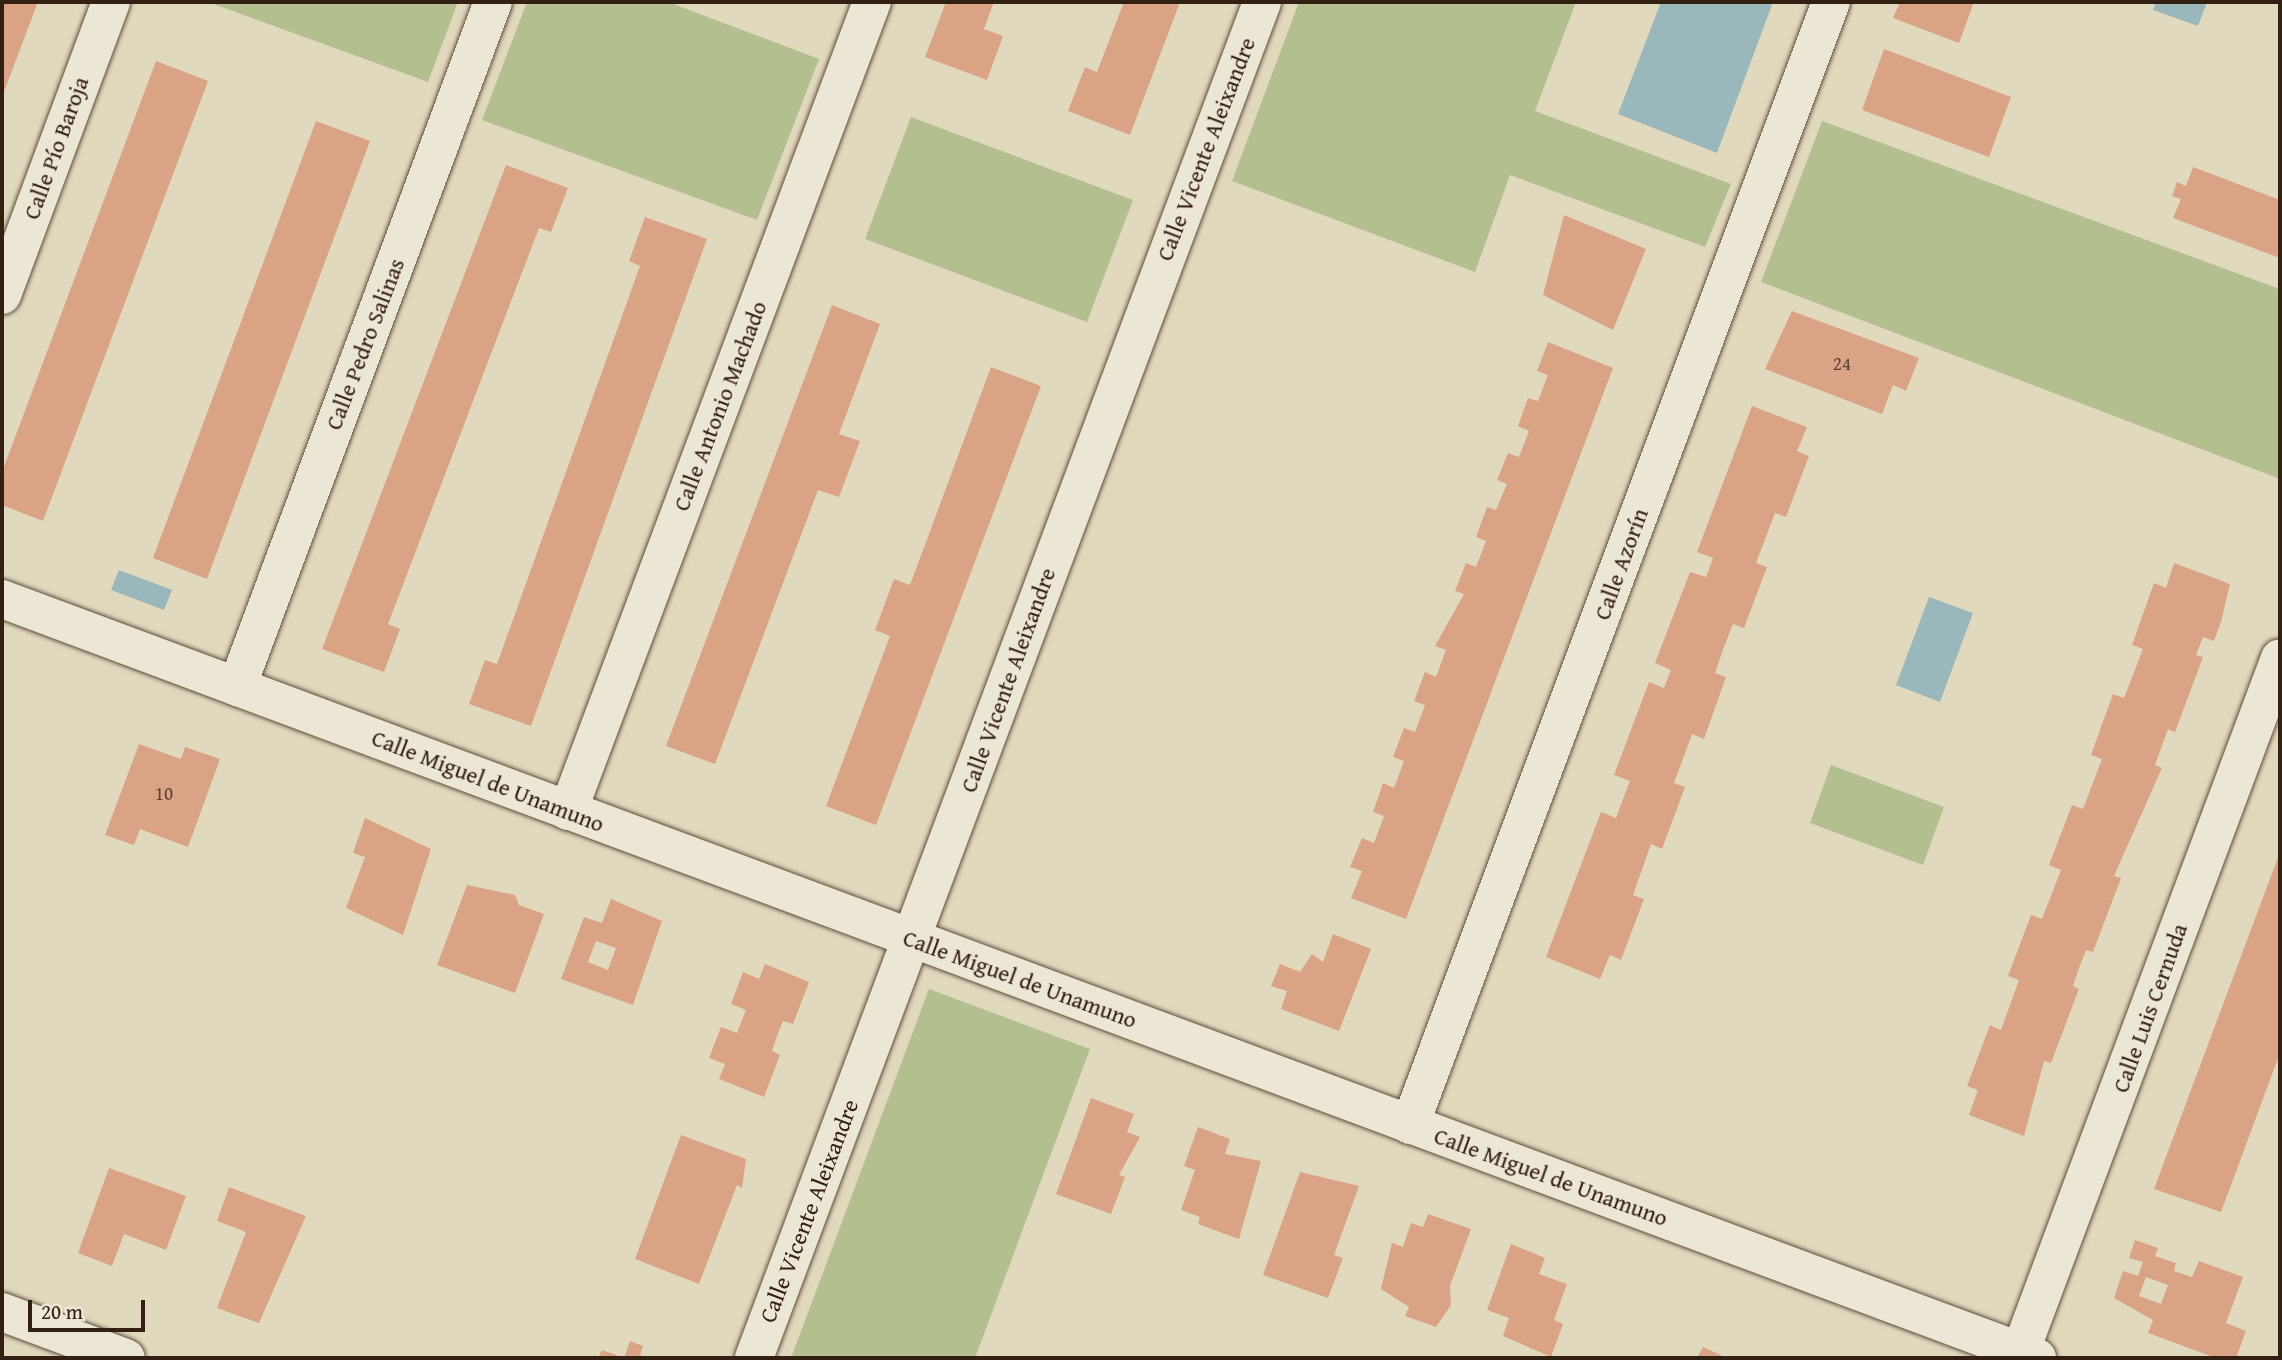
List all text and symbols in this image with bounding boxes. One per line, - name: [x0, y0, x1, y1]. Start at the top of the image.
- street label: Calle Vicente Aleixandre: [1151, 33, 1261, 265]
- street label: Calle Pío Baroja: [17, 73, 95, 223]
- street label: Calle Pedro Salinas: [320, 254, 410, 434]
- street label: Calle Antonio Machado: [667, 297, 773, 515]
- house number: 24: [1833, 353, 1851, 375]
- street label: Calle Azorín: [1588, 504, 1654, 624]
- street label: Calle Vicente Aleixandre: [955, 564, 1061, 796]
- street label: Calle Miguel de Unamuno: [368, 724, 608, 838]
- house number: 10: [155, 783, 173, 805]
- street label: Calle Luis Cernuda: [2107, 920, 2193, 1096]
- street label: Calle Miguel de Unamuno: [899, 924, 1141, 1034]
- street label: Calle Vicente Aleixandre: [754, 1095, 864, 1327]
- street label: Calle Miguel de Unamuno: [1430, 1122, 1672, 1232]
- scale bar: [32, 1286, 149, 1330]
- text: 20 m: [41, 1296, 83, 1327]

